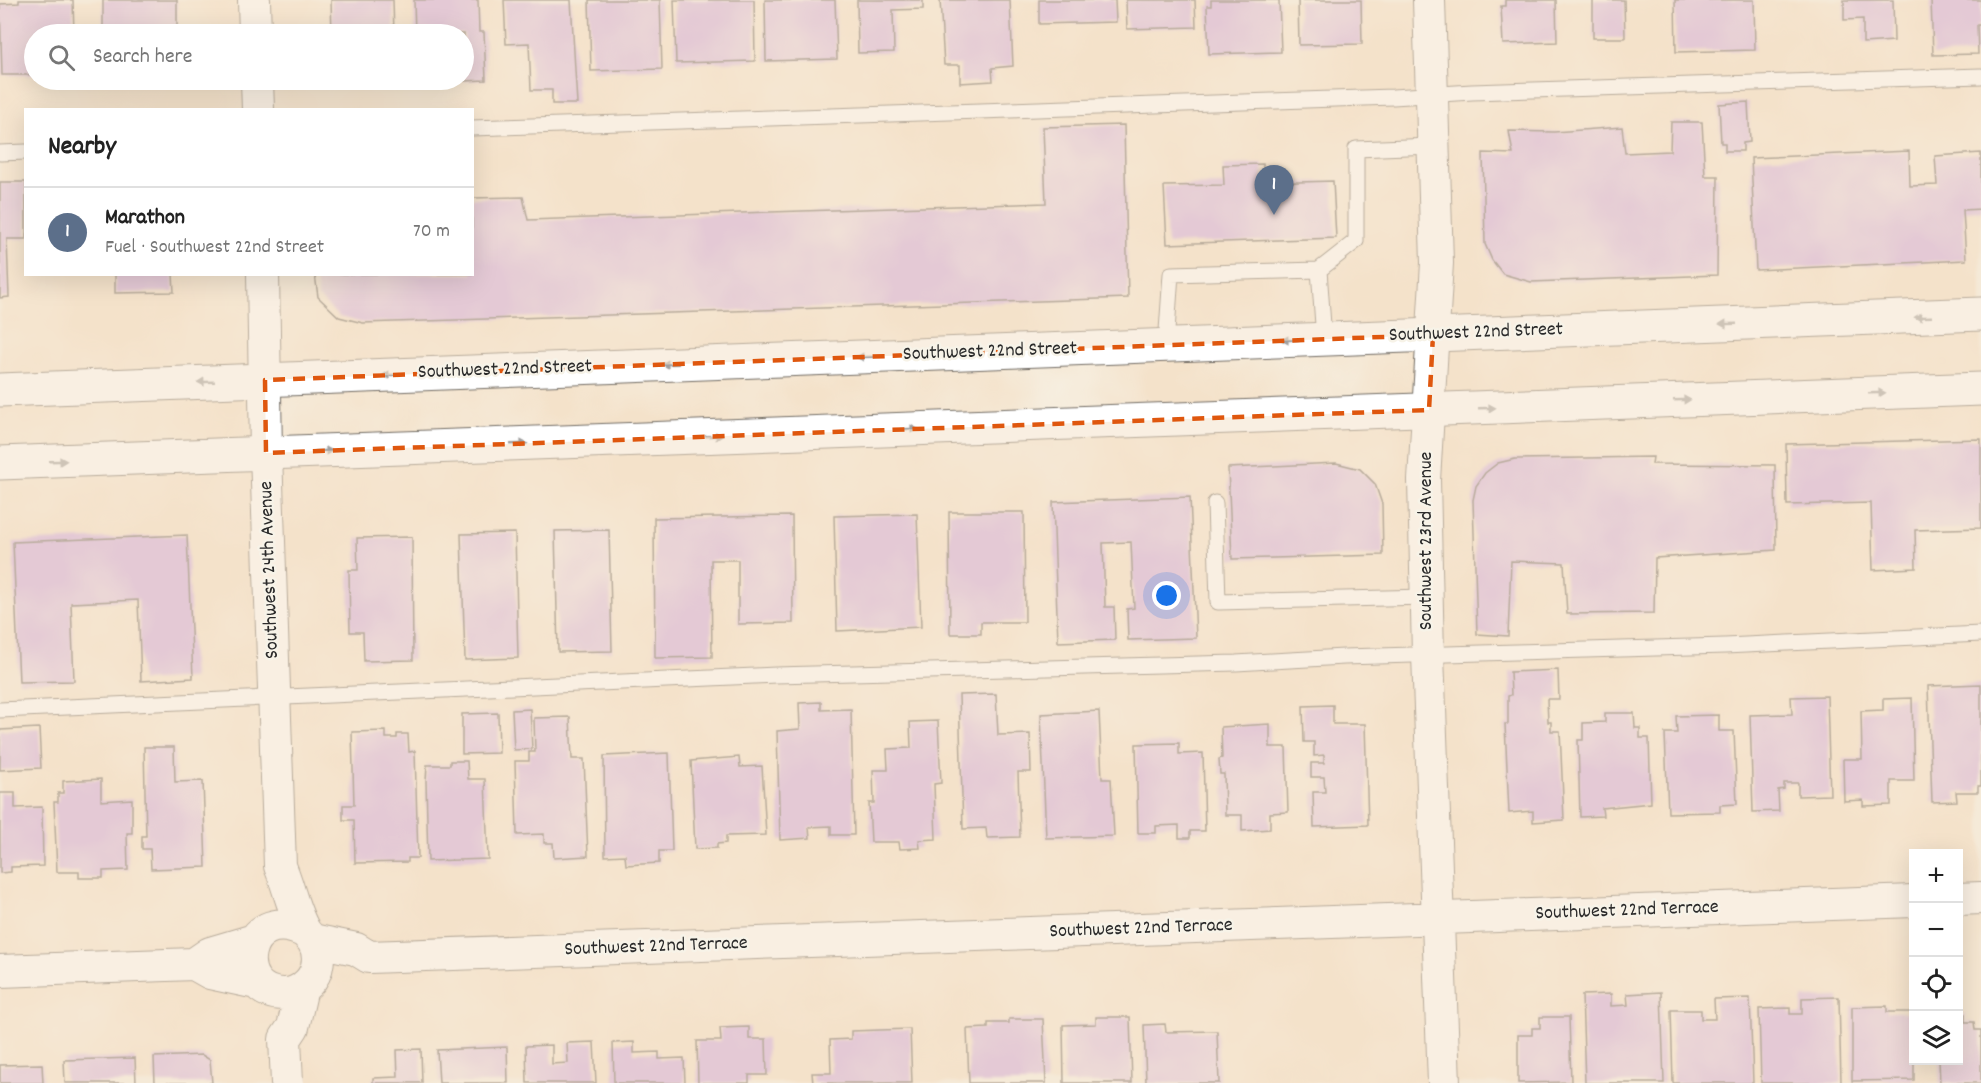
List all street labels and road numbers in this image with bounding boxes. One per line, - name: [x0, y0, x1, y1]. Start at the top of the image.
- street label: Southwest 22nd Street: [1388, 316, 1564, 350]
- street label: Southwest 22nd Street: [902, 335, 1078, 369]
- street label: Southwest 22nd Street: [417, 353, 593, 387]
- street label: Southwest 23rd Avenue: [1413, 451, 1441, 630]
- street label: Southwest 24th Avenue: [253, 480, 287, 659]
- street label: Southwest 22nd Terrace: [1535, 894, 1719, 928]
- street label: Southwest 22nd Terrace: [1049, 912, 1233, 946]
- street label: Southwest 22nd Terrace: [564, 930, 748, 964]

